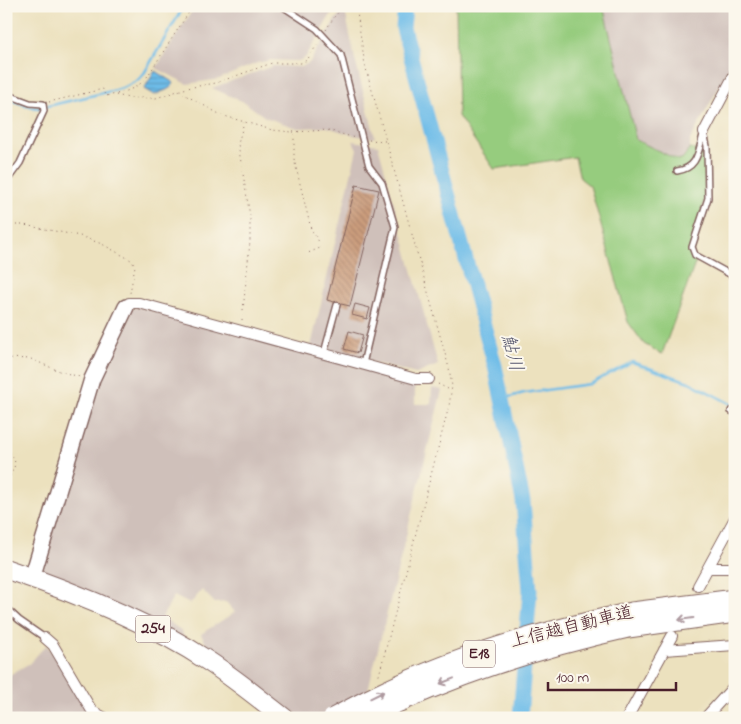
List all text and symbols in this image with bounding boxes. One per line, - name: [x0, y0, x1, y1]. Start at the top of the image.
- water label: 鮎川: [493, 331, 529, 375]
- street label: 上信越自動車道: [508, 600, 636, 656]
- one-way arrow: [679, 614, 695, 624]
- road number: 254: [136, 616, 170, 642]
- road number: E18: [463, 641, 495, 668]
- scale bar: [548, 659, 676, 691]
- text: 100 m: [556, 667, 589, 689]
- one-way arrow: [440, 677, 455, 686]
- one-way arrow: [369, 690, 384, 700]

